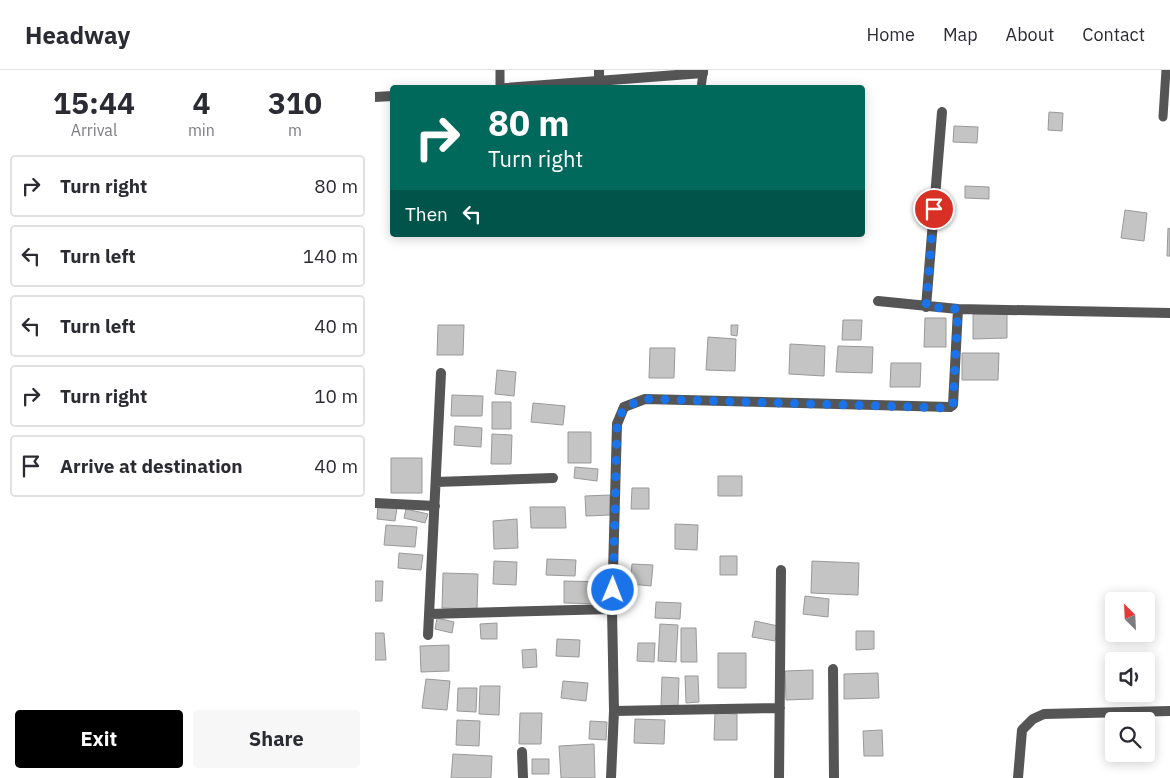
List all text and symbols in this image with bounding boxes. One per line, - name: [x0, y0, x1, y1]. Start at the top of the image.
- text: Headway: [25, 19, 130, 51]
- text: Home: [867, 23, 915, 46]
- text: Map: [943, 23, 978, 46]
- text: About: [1006, 23, 1054, 46]
- text: Contact: [1082, 23, 1145, 46]
- text: 15:44: [53, 83, 135, 122]
- text: 4: [192, 83, 210, 122]
- text: 310: [268, 83, 322, 122]
- text: 80 m: [488, 100, 570, 146]
- icon: right: [405, 105, 470, 170]
- text: Arrival: [71, 120, 117, 140]
- text: min: [188, 120, 215, 140]
- text: m: [288, 120, 302, 140]
- text: Turn right: [488, 144, 583, 173]
- icon: right: [17, 172, 45, 200]
- text: Turn right: [60, 174, 147, 198]
- text: 80 m: [314, 174, 358, 198]
- pin: [913, 188, 955, 230]
- icon: arrive: [920, 195, 948, 223]
- icon: left: [458, 200, 486, 228]
- text: Then: [405, 202, 448, 226]
- icon: left: [17, 242, 45, 270]
- text: Turn left: [60, 244, 136, 268]
- text: 140 m: [303, 244, 358, 268]
- icon: left: [17, 312, 45, 340]
- text: Turn left: [60, 314, 136, 338]
- text: 40 m: [314, 314, 358, 338]
- icon: right: [17, 382, 45, 410]
- text: Turn right: [60, 384, 147, 408]
- text: 10 m: [314, 384, 358, 408]
- icon: arrive: [17, 452, 45, 480]
- text: Arrive at destination: [60, 454, 243, 478]
- text: 40 m: [314, 454, 358, 478]
- position arrow: [586, 563, 638, 615]
- north arrow: [1105, 592, 1155, 642]
- map controls: [1105, 592, 1155, 762]
- button: sound: [1105, 652, 1155, 702]
- button: Exit: [15, 710, 183, 768]
- button: Share: [193, 710, 360, 768]
- button: search: [1105, 712, 1155, 762]

